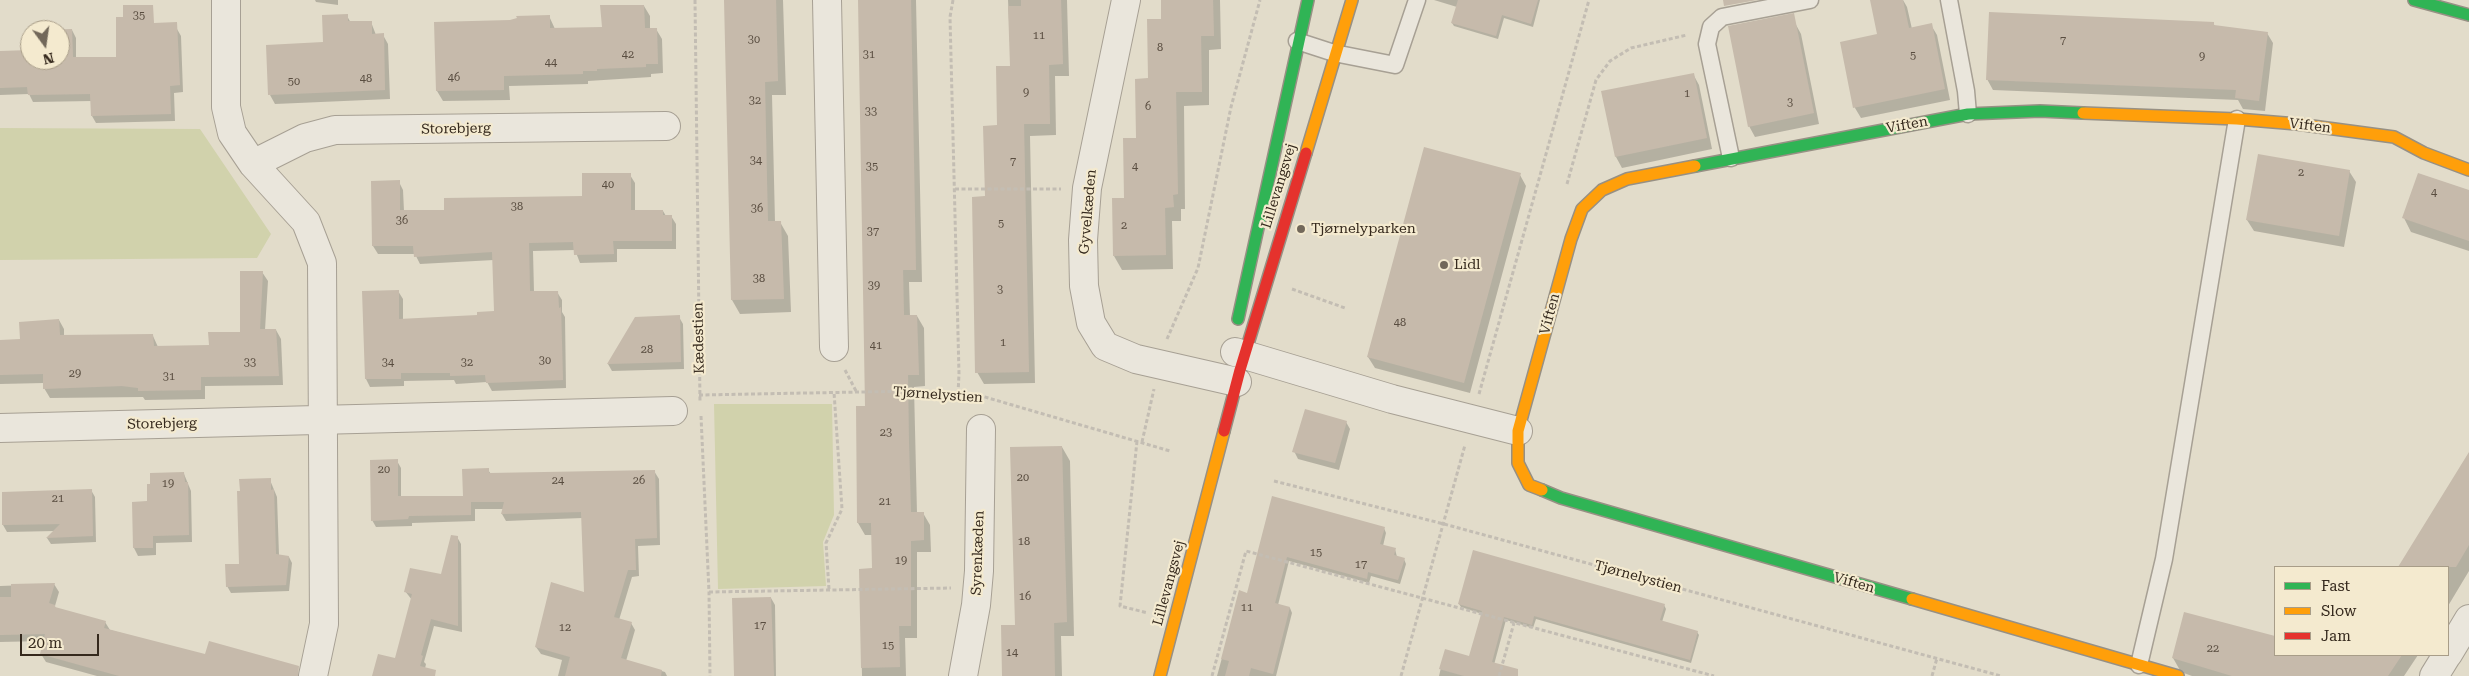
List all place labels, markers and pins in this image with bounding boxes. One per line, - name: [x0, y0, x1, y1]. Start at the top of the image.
- place label: Tjørnelyparken: [1311, 221, 1416, 237]
- marker: Tjørnelyparken: [1295, 223, 1307, 235]
- place label: Lidl: [1454, 257, 1480, 273]
- marker: Lidl: [1438, 259, 1450, 271]

